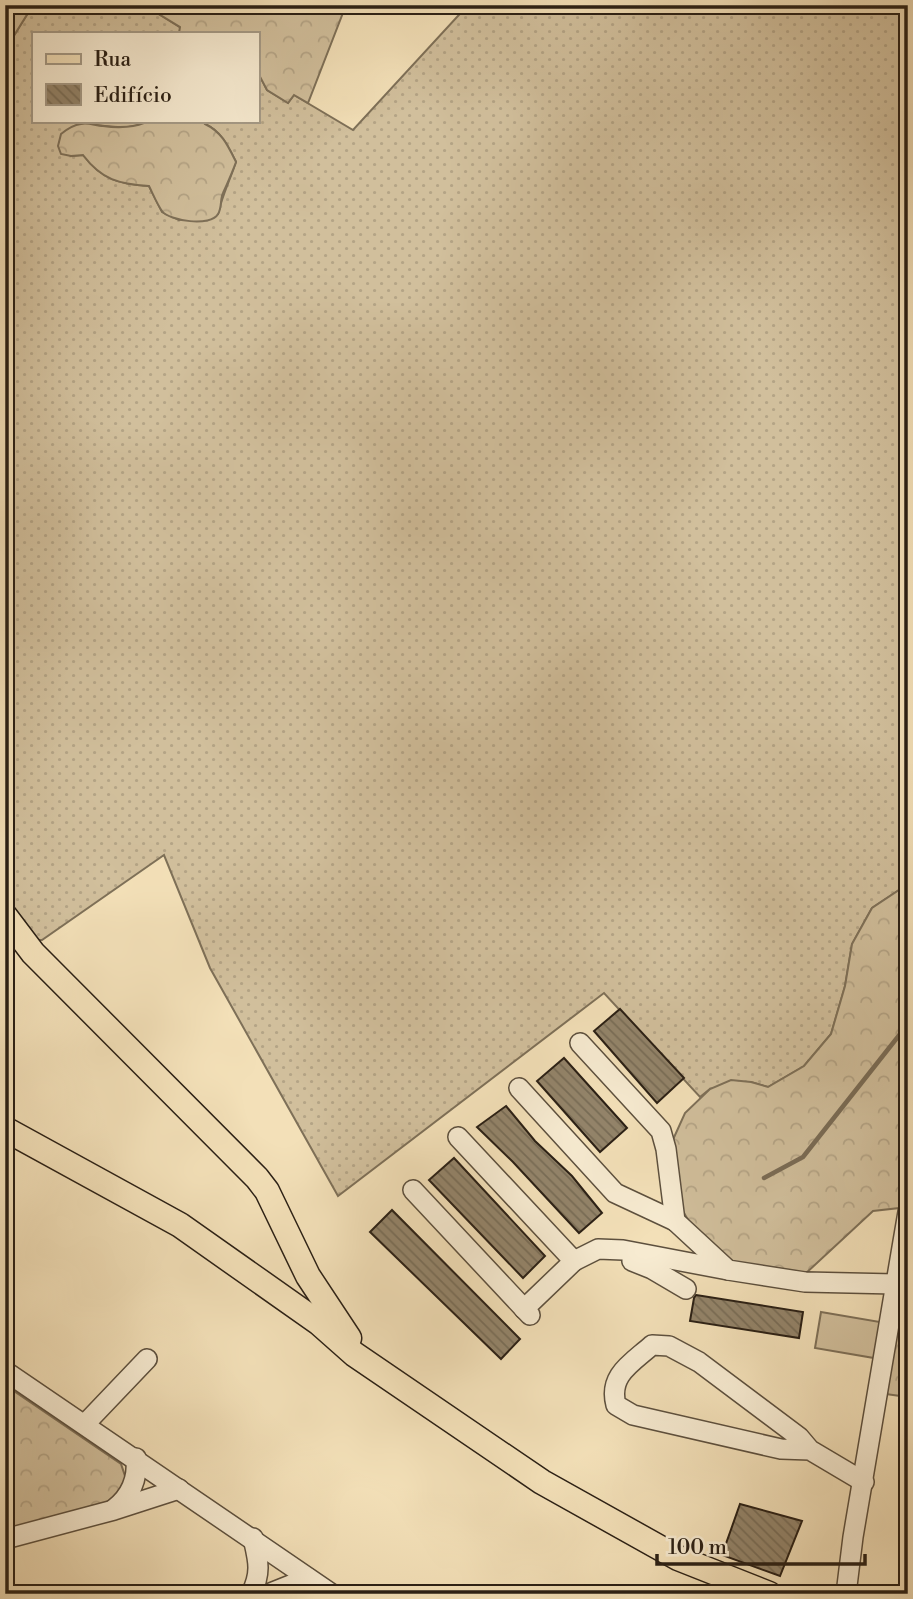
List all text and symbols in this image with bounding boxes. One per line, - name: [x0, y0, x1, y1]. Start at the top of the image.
- legend: [32, 32, 259, 122]
- text: Rua: [94, 47, 131, 73]
- text: Edifício: [94, 83, 172, 109]
- scale bar: [657, 1522, 866, 1566]
- text: 100 m: [668, 1535, 727, 1561]

